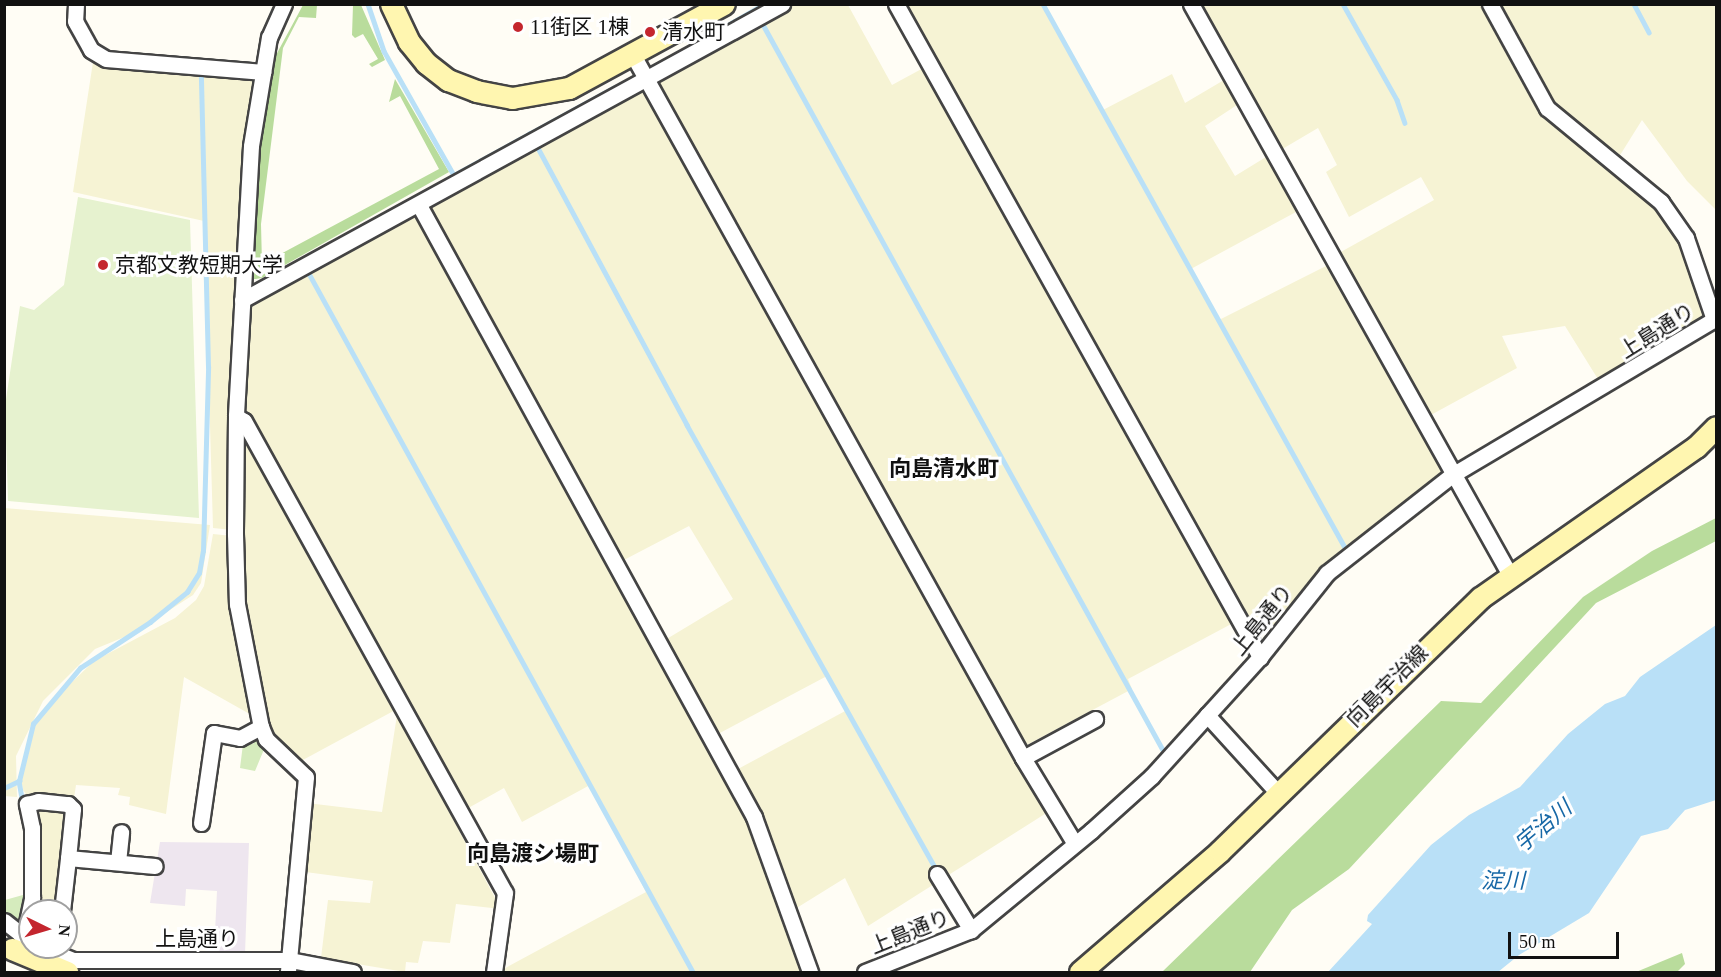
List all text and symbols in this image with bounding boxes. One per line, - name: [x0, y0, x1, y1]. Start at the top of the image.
- place label: 11街区 1棟: [530, 14, 629, 40]
- place label: 清水町: [662, 19, 725, 45]
- marker: 11街区 1棟: [511, 20, 525, 34]
- marker: 清水町: [643, 25, 657, 39]
- place label: 京都文教短期大学: [115, 252, 283, 278]
- marker: 京都文教短期大学: [96, 258, 110, 272]
- street label: 上島通り: [1615, 298, 1699, 364]
- district label: 向島清水町: [889, 456, 999, 482]
- street label: 上島通り: [1226, 579, 1298, 661]
- street label: 向島宇治線: [1341, 640, 1433, 732]
- water label: 宇治川: [1509, 795, 1577, 857]
- district label: 向島渡シ場町: [467, 841, 599, 867]
- water label: 淀川: [1481, 868, 1525, 894]
- north arrow: [18, 899, 78, 959]
- street label: 上島通り: [866, 905, 954, 959]
- scale bar: [1511, 920, 1622, 958]
- text: N: [55, 924, 73, 937]
- street label: 上島通り: [155, 926, 239, 952]
- text: 50 m: [1519, 932, 1556, 952]

